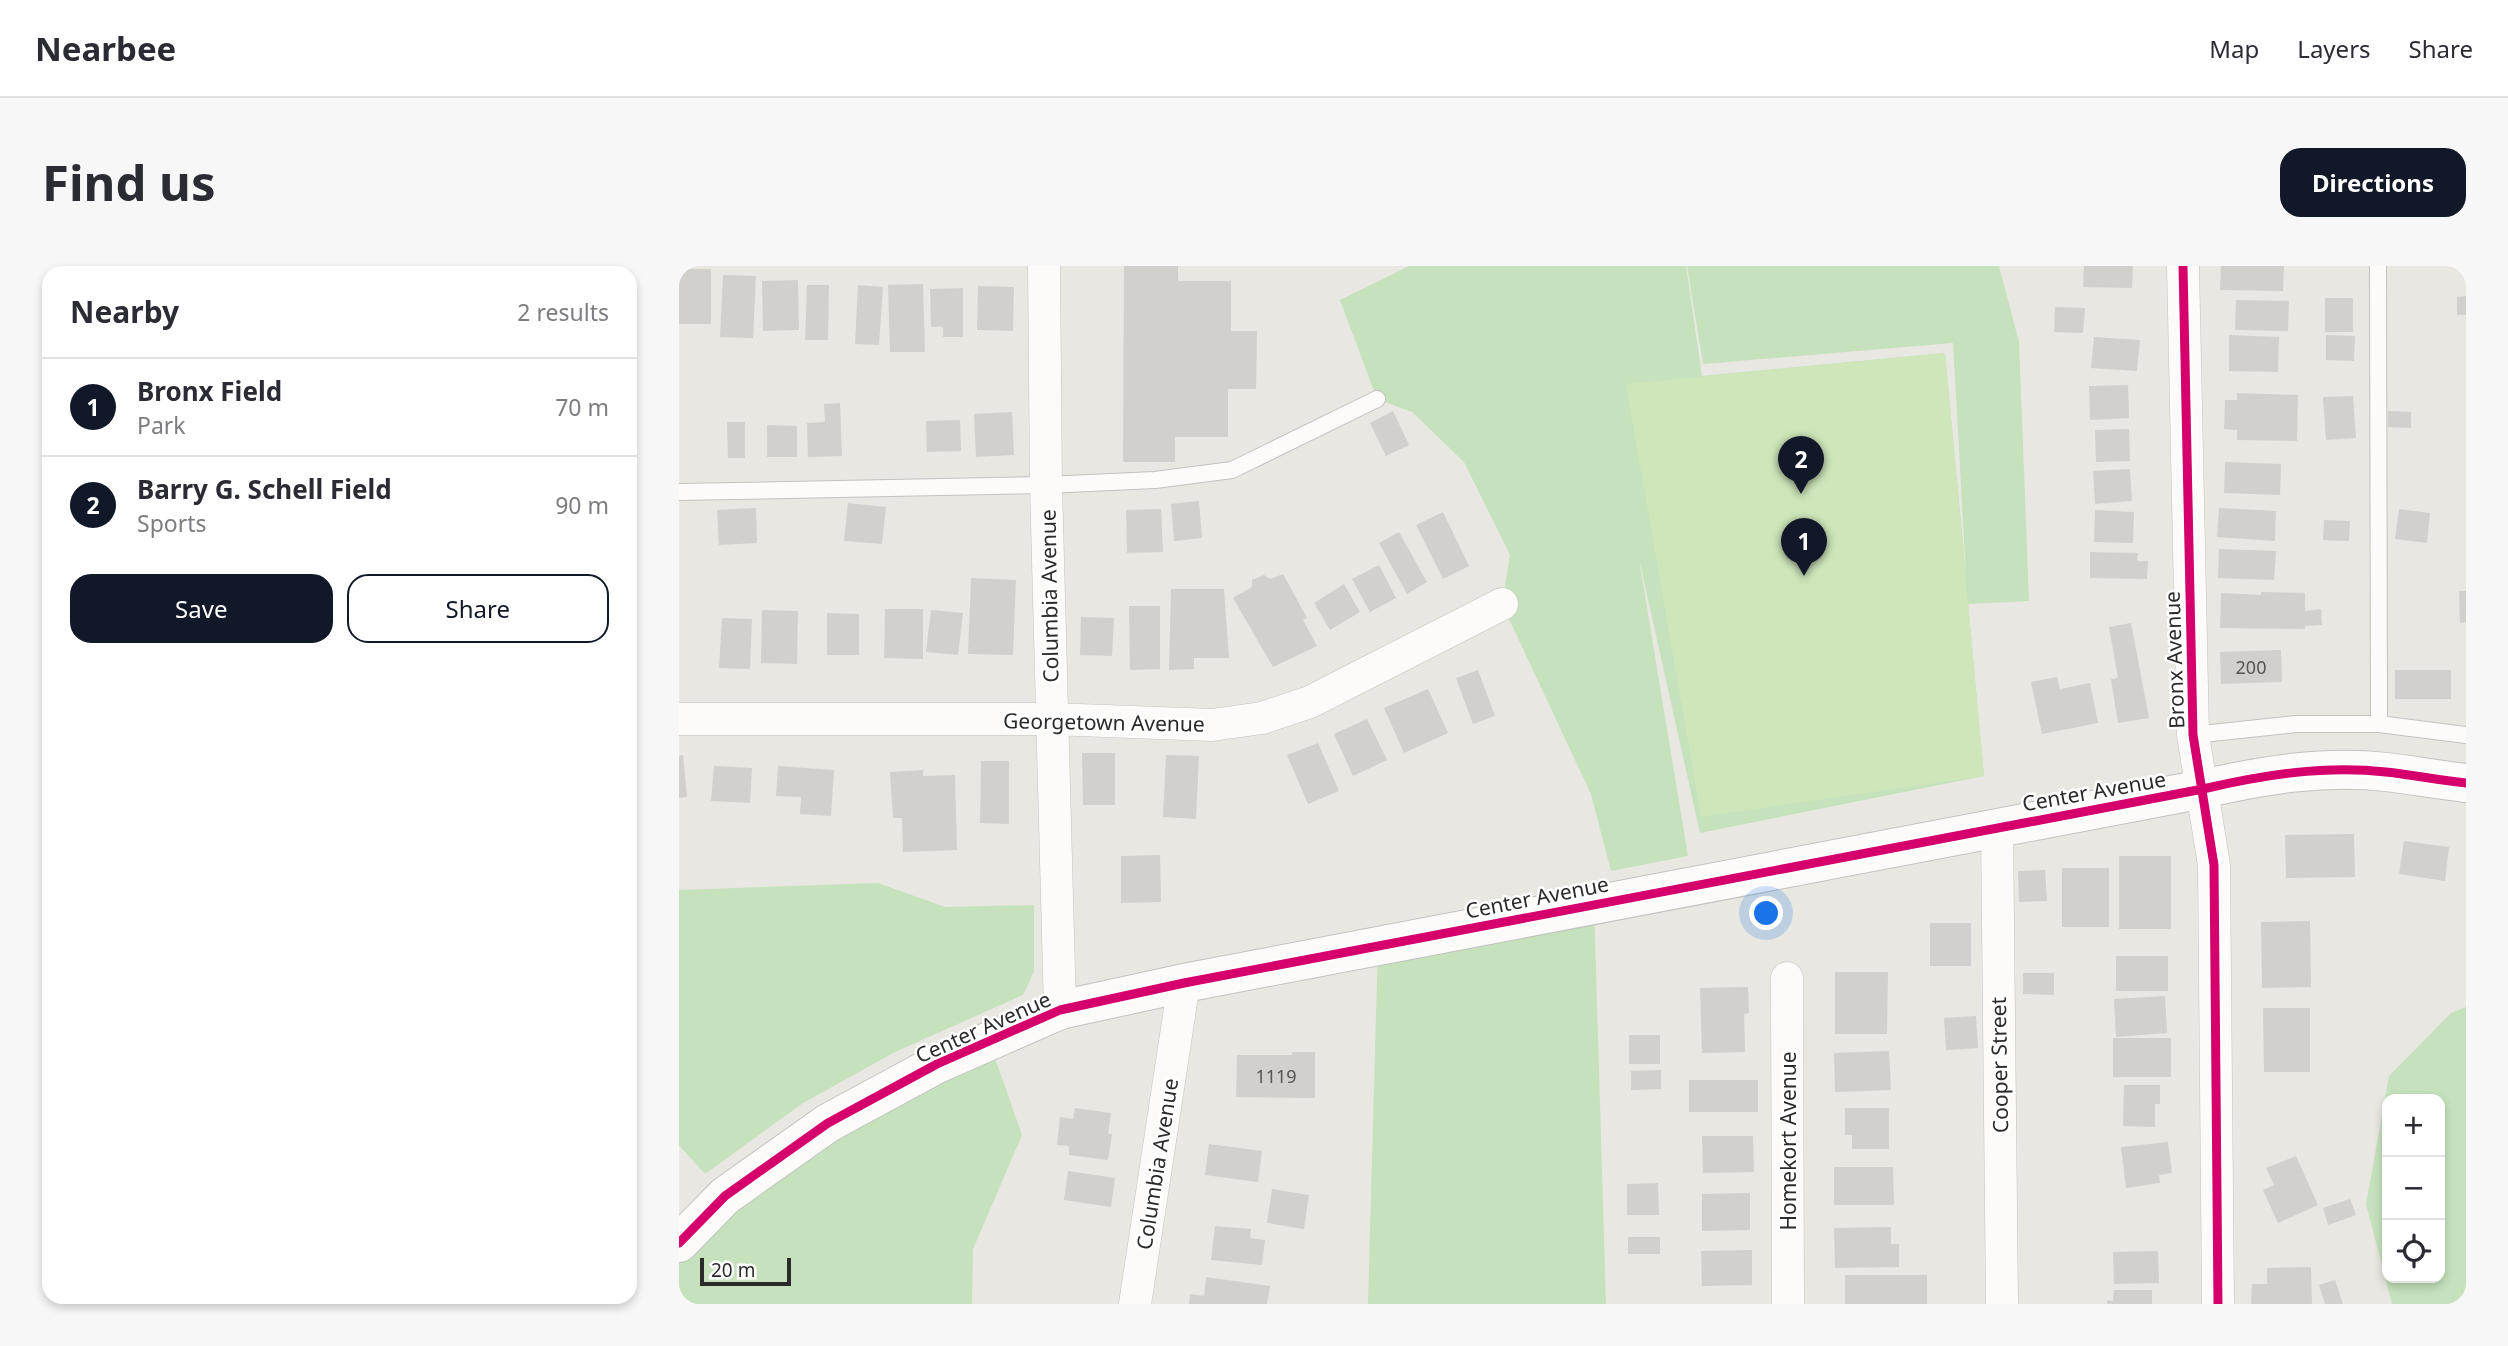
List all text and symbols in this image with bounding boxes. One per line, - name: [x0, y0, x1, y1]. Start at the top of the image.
- text: Nearbee: [35, 26, 176, 71]
- text: Map: [2209, 32, 2259, 65]
- text: Layers: [2297, 32, 2371, 65]
- text: Share: [2409, 32, 2473, 65]
- button: Directions: [2280, 148, 2466, 217]
- text: Find us: [42, 149, 216, 215]
- text: Nearby: [70, 291, 179, 332]
- text: 2 results: [517, 296, 609, 328]
- text: Bronx Field: [137, 373, 282, 409]
- text: 1: [86, 391, 100, 423]
- text: 70 m: [555, 391, 609, 423]
- text: Park: [137, 409, 186, 441]
- pin: 2: [1778, 436, 1824, 494]
- text: Barry G. Schell Field: [137, 471, 392, 507]
- text: 2: [86, 489, 100, 521]
- text: 90 m: [555, 489, 609, 521]
- text: Sports: [137, 507, 207, 539]
- street label: Columbia Avenue: [1033, 509, 1065, 683]
- pin: 1: [1781, 518, 1827, 576]
- button: Save: [70, 574, 333, 643]
- button: Share: [347, 574, 609, 643]
- street label: Bronx Avenue: [2158, 591, 2190, 729]
- house number: 200: [2236, 655, 2266, 679]
- street label: Georgetown Avenue: [1003, 706, 1205, 738]
- street label: Center Avenue: [2020, 765, 2168, 817]
- street label: Center Avenue: [1463, 869, 1611, 925]
- your location: [1749, 896, 1783, 930]
- street label: Center Avenue: [911, 985, 1055, 1069]
- street label: Cooper Street: [1984, 996, 2014, 1133]
- street label: Homekort Avenue: [1774, 1051, 1802, 1231]
- house number: 1119: [1255, 1064, 1297, 1088]
- street label: Columbia Avenue: [1130, 1076, 1184, 1252]
- map controls: [2382, 1094, 2445, 1283]
- button: +: [2382, 1094, 2445, 1157]
- button: −: [2382, 1157, 2445, 1220]
- button: locate: [2382, 1220, 2445, 1283]
- scale bar: [700, 1255, 791, 1287]
- text: 20 m: [711, 1257, 755, 1283]

